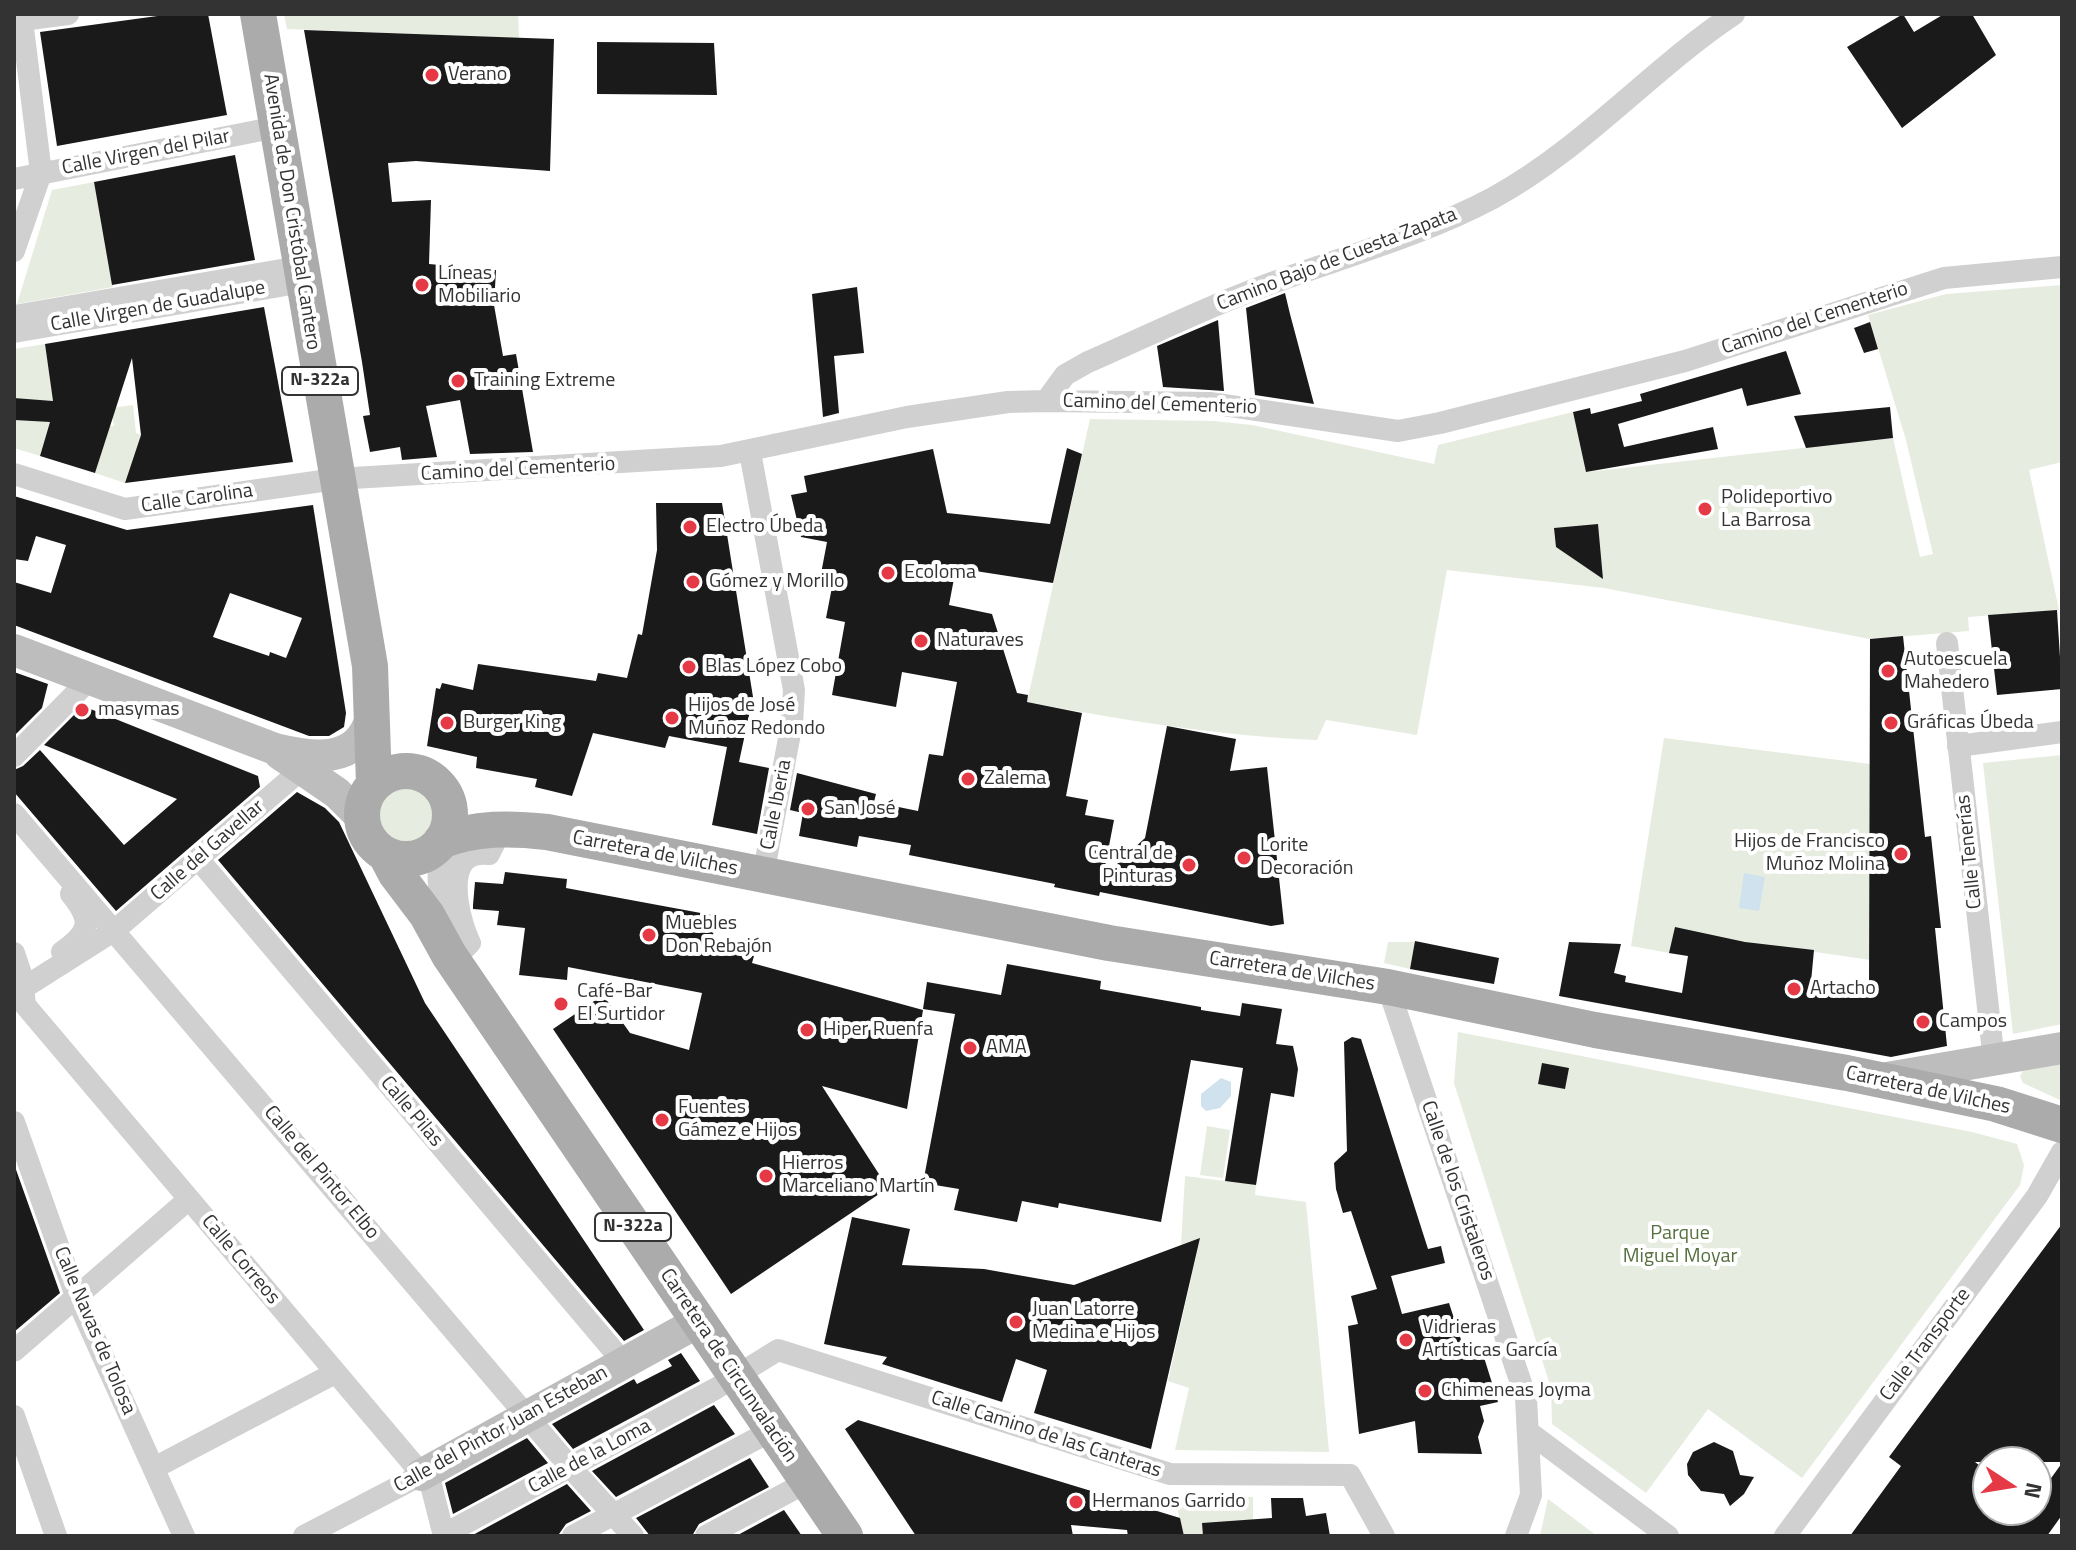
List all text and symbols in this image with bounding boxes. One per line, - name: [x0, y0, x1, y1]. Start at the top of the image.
- place label: Verano: [448, 63, 507, 87]
- marker: Verano: [423, 66, 441, 84]
- street label: Avenida de Don Cristóbal Cantero: [257, 72, 325, 352]
- street label: Calle Virgen del Pilar: [60, 125, 232, 181]
- street label: Camino Bajo de Cuesta Zapata: [1214, 203, 1460, 317]
- place label: Líneas Mobiliario: [438, 262, 521, 309]
- street label: Calle Virgen de Guadalupe: [49, 276, 267, 338]
- marker: Líneas Mobiliario: [413, 276, 431, 294]
- street label: Camino del Cementerio: [1719, 278, 1911, 360]
- road number: N-322a: [282, 367, 358, 395]
- place label: Training Extreme: [474, 369, 615, 393]
- marker: Training Extreme: [449, 372, 467, 390]
- street label: Camino del Cementerio: [1062, 390, 1258, 420]
- street label: Camino del Cementerio: [420, 453, 616, 487]
- street label: Calle Carolina: [140, 479, 254, 519]
- place label: Polideportivo La Barrosa: [1721, 486, 1832, 533]
- marker: Polideportivo La Barrosa: [1696, 500, 1714, 518]
- place label: Electro Úbeda: [706, 515, 823, 539]
- marker: Electro Úbeda: [681, 518, 699, 536]
- place label: Ecoloma: [904, 561, 976, 585]
- marker: Ecoloma: [879, 564, 897, 582]
- place label: Gómez y Morillo: [709, 570, 845, 594]
- marker: Gómez y Morillo: [684, 573, 702, 591]
- place label: Naturaves: [937, 629, 1024, 653]
- marker: Naturaves: [912, 632, 930, 650]
- place label: Autoescuela Mahedero: [1904, 648, 2008, 695]
- place label: Blas López Cobo: [705, 655, 842, 679]
- marker: Blas López Cobo: [680, 658, 698, 676]
- marker: Autoescuela Mahedero: [1879, 662, 1897, 680]
- place label: Hijos de José Muñoz Redondo: [688, 694, 825, 741]
- place label: masymas: [98, 698, 180, 722]
- marker: masymas: [73, 701, 91, 719]
- marker: Hijos de José Muñoz Redondo: [663, 709, 681, 727]
- place label: Burger King: [463, 711, 561, 735]
- place label: Gráficas Úbeda: [1907, 711, 2034, 735]
- marker: Burger King: [438, 714, 456, 732]
- marker: Gráficas Úbeda: [1882, 714, 1900, 732]
- street label: Calle Iberia: [756, 758, 798, 852]
- place label: Zalema: [984, 767, 1046, 791]
- marker: Zalema: [959, 770, 977, 788]
- street label: Calle Tenerías: [1952, 794, 1988, 910]
- street label: Calle del Gavellar: [146, 795, 270, 907]
- place label: San José: [824, 797, 896, 821]
- marker: San José: [799, 800, 817, 818]
- street label: Carretera de Vilches: [570, 826, 740, 882]
- place label: Hijos de Francisco Muñoz Molina: [1734, 830, 1885, 877]
- place label: Lorite Decoración: [1260, 834, 1353, 881]
- place label: Central de Pinturas: [1088, 842, 1173, 889]
- marker: Hijos de Francisco Muñoz Molina: [1892, 845, 1910, 863]
- marker: Lorite Decoración: [1235, 849, 1253, 867]
- marker: Central de Pinturas: [1180, 856, 1198, 874]
- place label: Muebles Don Rebajón: [665, 912, 772, 959]
- marker: Muebles Don Rebajón: [640, 926, 658, 944]
- street label: Carretera de Vilches: [1207, 947, 1377, 997]
- place label: Artacho: [1810, 977, 1876, 1001]
- place label: Café-Bar El Surtidor: [577, 980, 665, 1027]
- marker: Artacho: [1785, 980, 1803, 998]
- marker: Café-Bar El Surtidor: [552, 995, 570, 1013]
- place label: Campos: [1939, 1010, 2007, 1034]
- marker: Campos: [1914, 1013, 1932, 1031]
- place label: Hiper Ruenfa: [823, 1018, 933, 1042]
- marker: Hiper Ruenfa: [798, 1021, 816, 1039]
- place label: AMA: [986, 1036, 1027, 1060]
- marker: AMA: [961, 1039, 979, 1057]
- street label: Carretera de Vilches: [1844, 1062, 2012, 1120]
- street label: Calle Pilas: [375, 1072, 447, 1152]
- place label: Fuentes Gámez e Hijos: [678, 1096, 797, 1143]
- street label: Calle de los Cristaleros: [1415, 1098, 1499, 1284]
- street label: Calle del Pintor Elbo: [258, 1101, 384, 1245]
- marker: Fuentes Gámez e Hijos: [653, 1111, 671, 1129]
- place label: Hierros Marceliano Martín: [782, 1152, 935, 1199]
- marker: Hierros Marceliano Martín: [757, 1167, 775, 1185]
- street label: Calle Correos: [196, 1210, 284, 1310]
- road number: N-322a: [595, 1213, 671, 1241]
- park label: Parque Miguel Moyar: [1623, 1222, 1737, 1269]
- street label: Calle Navas de Tolosa: [48, 1243, 140, 1419]
- street label: Carretera de Circunvalación: [654, 1265, 802, 1467]
- street label: Calle Transporte: [1876, 1284, 1976, 1406]
- place label: Juan Latorre Medina e Hijos: [1032, 1298, 1156, 1345]
- marker: Juan Latorre Medina e Hijos: [1007, 1313, 1025, 1331]
- place label: Vidrieras Artísticas García: [1422, 1316, 1558, 1363]
- marker: Vidrieras Artísticas García: [1397, 1331, 1415, 1349]
- street label: Calle del Pintor Juan Esteban: [390, 1361, 612, 1499]
- place label: Chimeneas Joyma: [1441, 1379, 1591, 1403]
- marker: Chimeneas Joyma: [1416, 1382, 1434, 1400]
- street label: Calle Camino de las Canteras: [928, 1386, 1164, 1484]
- street label: Calle de la Loma: [525, 1415, 655, 1499]
- north arrow: [1972, 1446, 2052, 1526]
- text: N: [2015, 1480, 2052, 1502]
- place label: Hermanos Garrido: [1092, 1490, 1246, 1514]
- marker: Hermanos Garrido: [1067, 1493, 1085, 1511]

